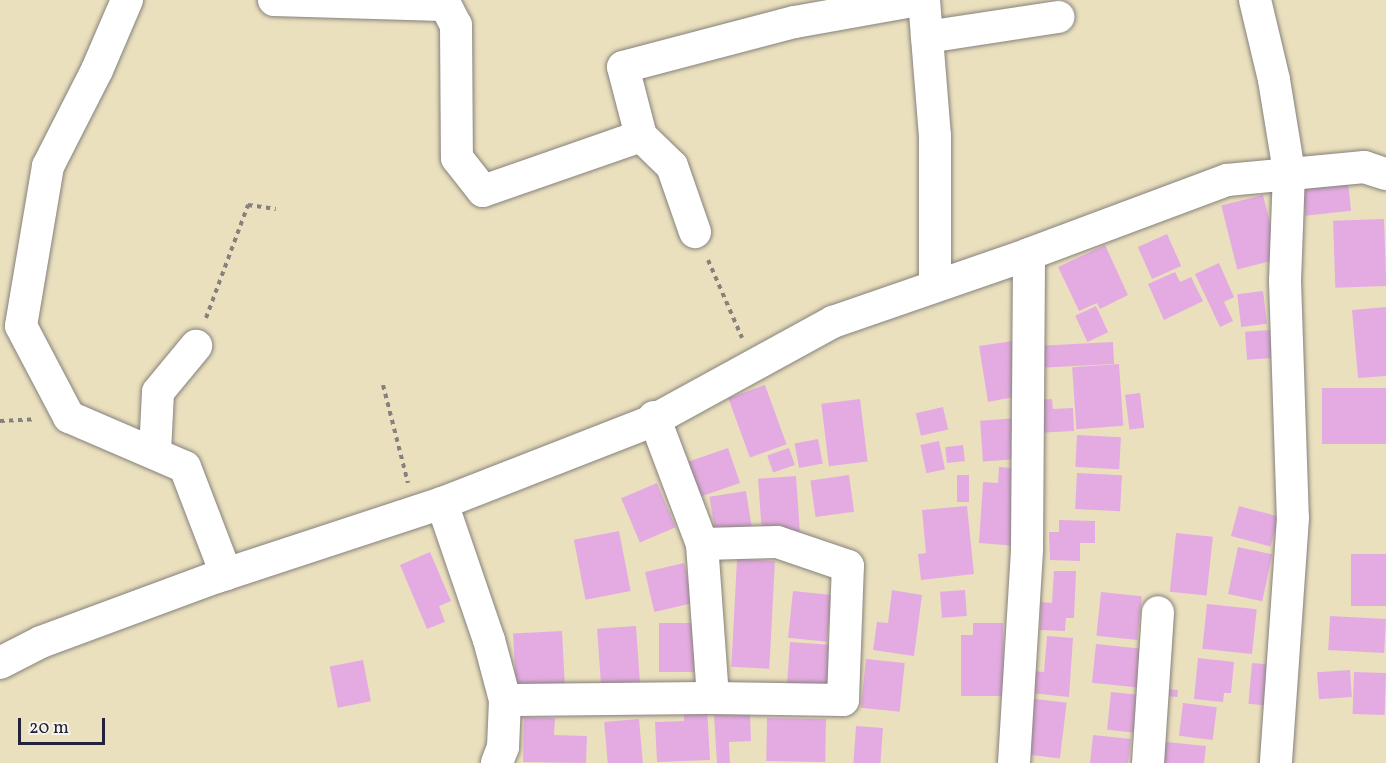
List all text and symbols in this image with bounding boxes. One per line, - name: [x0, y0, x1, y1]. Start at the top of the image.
- scale bar: [21, 706, 108, 744]
- text: 20 m: [29, 716, 69, 741]

